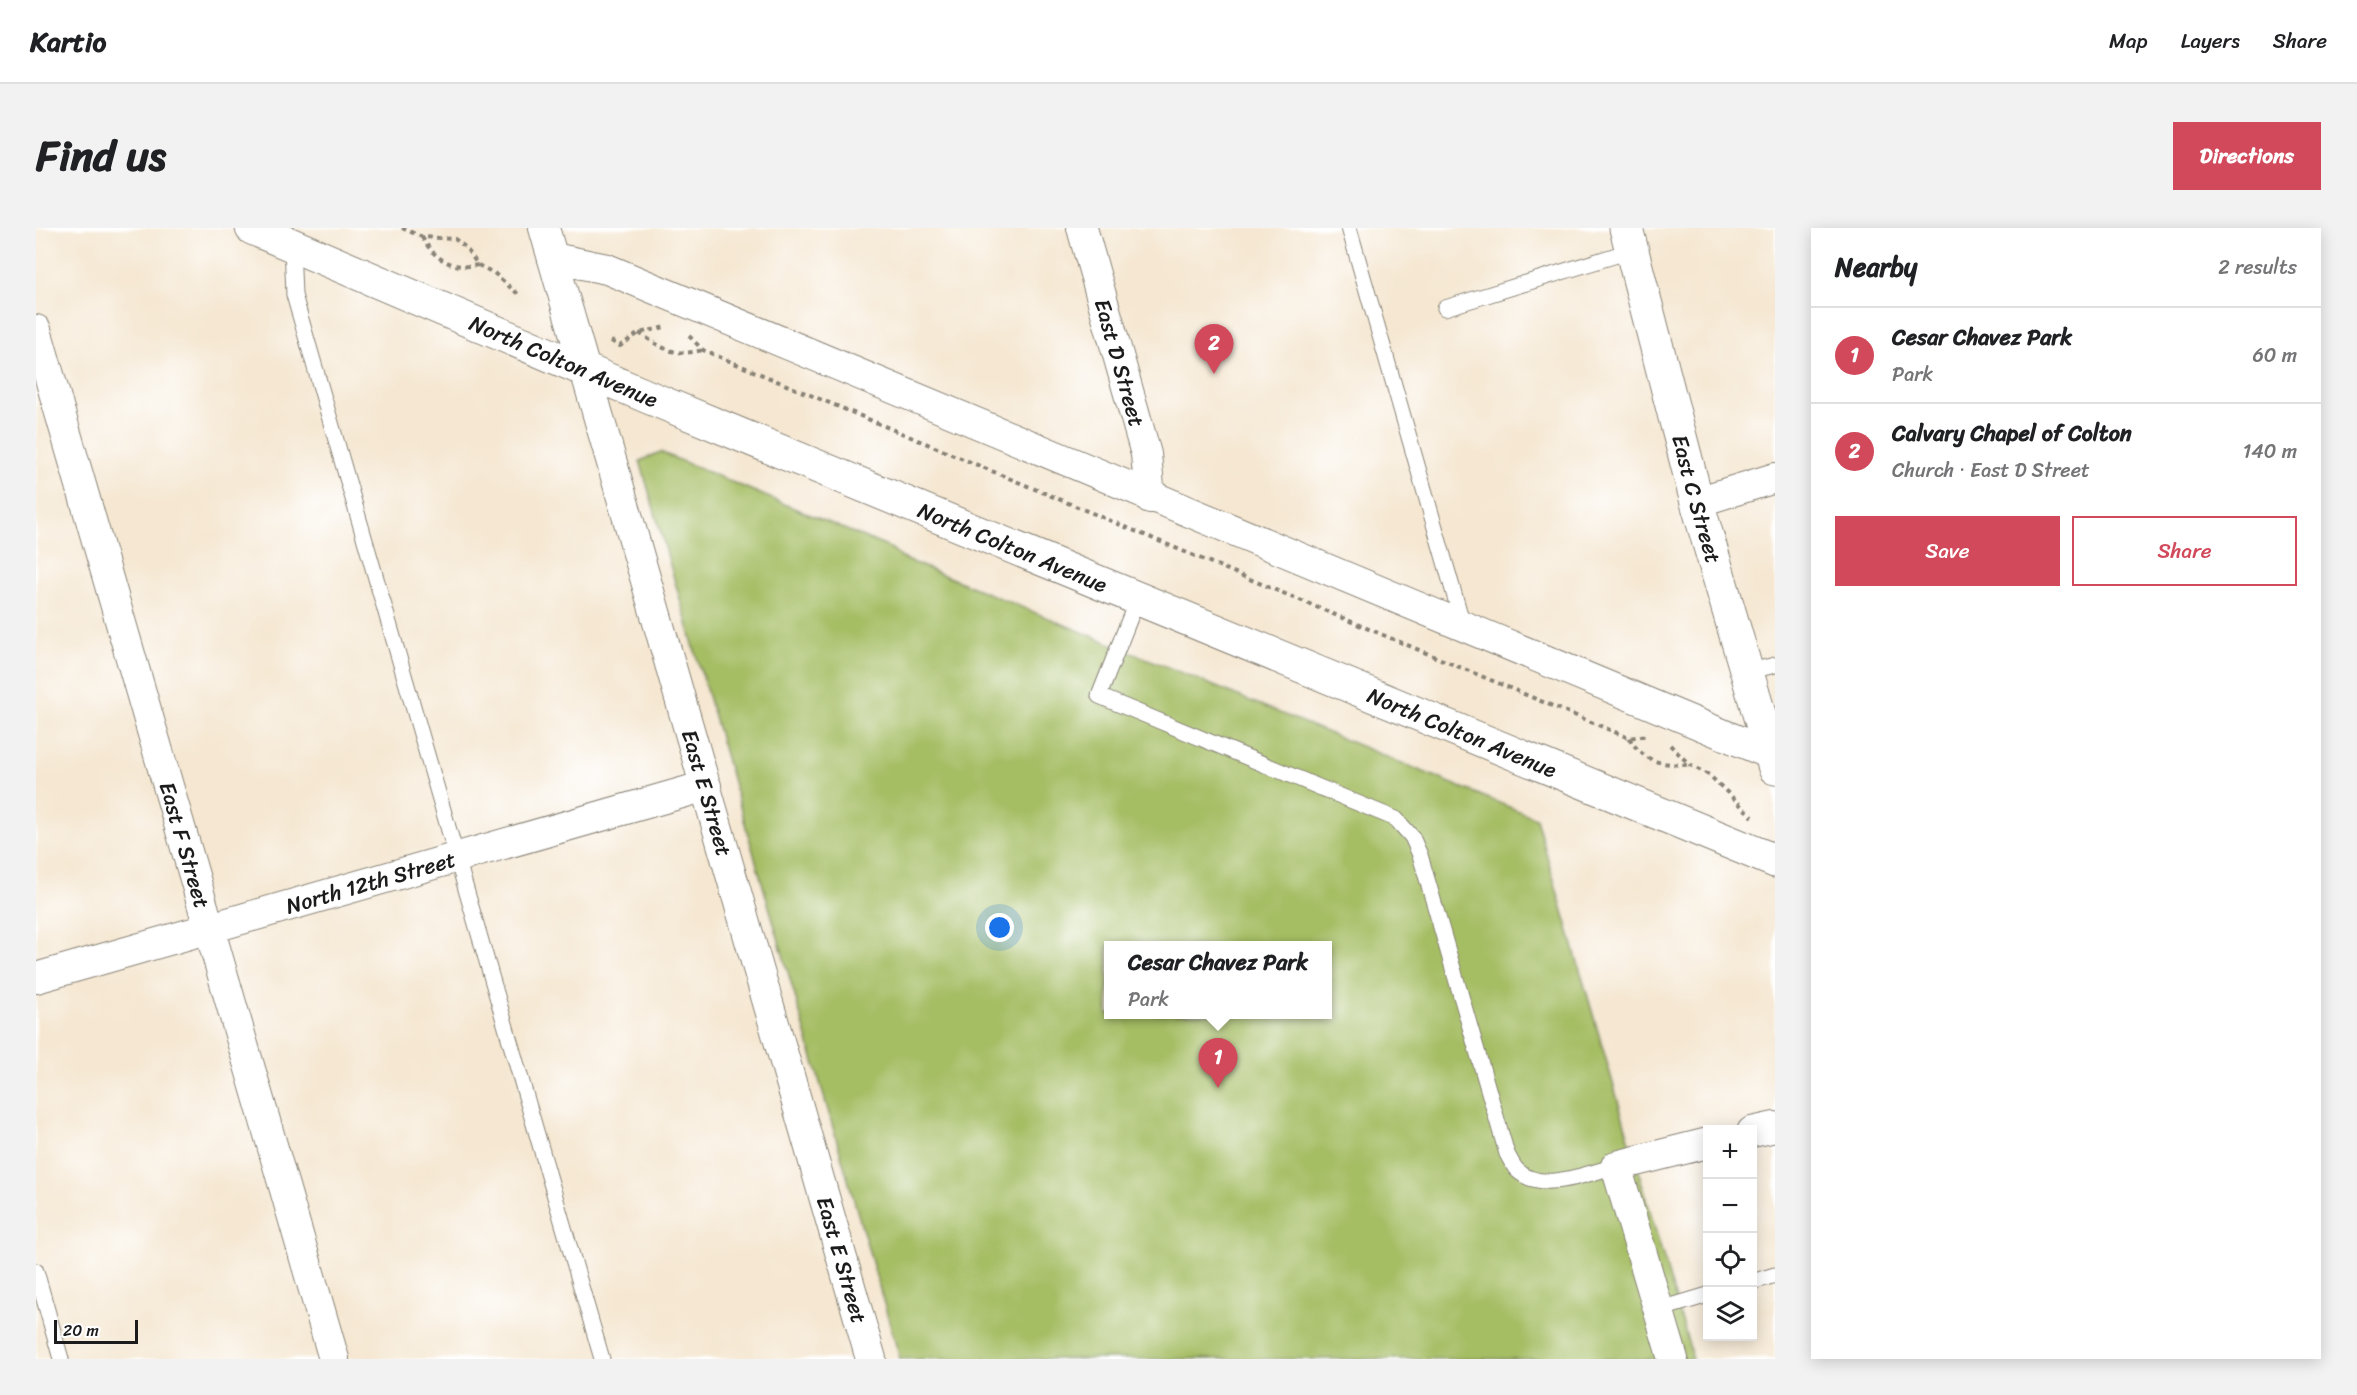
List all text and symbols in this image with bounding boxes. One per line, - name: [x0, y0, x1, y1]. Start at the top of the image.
- text: Kartio: [30, 17, 106, 66]
- text: Map: [2109, 22, 2148, 60]
- text: Layers: [2181, 22, 2240, 60]
- text: Share: [2273, 22, 2327, 60]
- text: Find us: [36, 119, 166, 193]
- button: Directions: [2173, 122, 2321, 190]
- text: Nearby: [1835, 244, 1917, 290]
- text: 2 results: [2218, 250, 2297, 285]
- street label: East D Street: [1083, 294, 1156, 432]
- street label: North Colton Avenue: [463, 304, 664, 419]
- text: Cesar Chavez Park: [1892, 318, 2072, 357]
- pin: 2: [1194, 324, 1234, 374]
- text: 1: [1850, 338, 1859, 373]
- text: 60 m: [2252, 338, 2297, 373]
- text: Park: [1892, 357, 1933, 392]
- text: Calvary Chapel of Colton: [1892, 414, 2132, 453]
- street label: East C Street: [1660, 430, 1733, 568]
- text: 2: [1849, 434, 1860, 469]
- text: 140 m: [2243, 434, 2297, 469]
- text: Church · East D Street: [1892, 453, 2090, 488]
- street label: North Colton Avenue: [912, 491, 1114, 604]
- button: Save: [1835, 516, 2060, 586]
- button: Share: [2072, 516, 2297, 586]
- street label: North Colton Avenue: [1361, 676, 1563, 789]
- street label: East E Street: [670, 725, 744, 862]
- street label: East F Street: [148, 777, 222, 913]
- street label: North 12th Street: [281, 840, 461, 926]
- your location: [985, 913, 1014, 942]
- popup: [1104, 941, 1332, 1019]
- text: Cesar Chavez Park: [1128, 943, 1308, 982]
- text: Park: [1128, 982, 1169, 1017]
- pin: 1: [1198, 1038, 1238, 1088]
- map controls: [1703, 1125, 1757, 1341]
- button: +: [1703, 1125, 1757, 1179]
- button: −: [1703, 1179, 1757, 1233]
- street label: East E Street: [805, 1192, 879, 1328]
- button: locate: [1703, 1233, 1757, 1287]
- button: layers: [1703, 1287, 1757, 1341]
- text: 20 m: [63, 1316, 99, 1345]
- scale bar: [54, 1317, 138, 1344]

